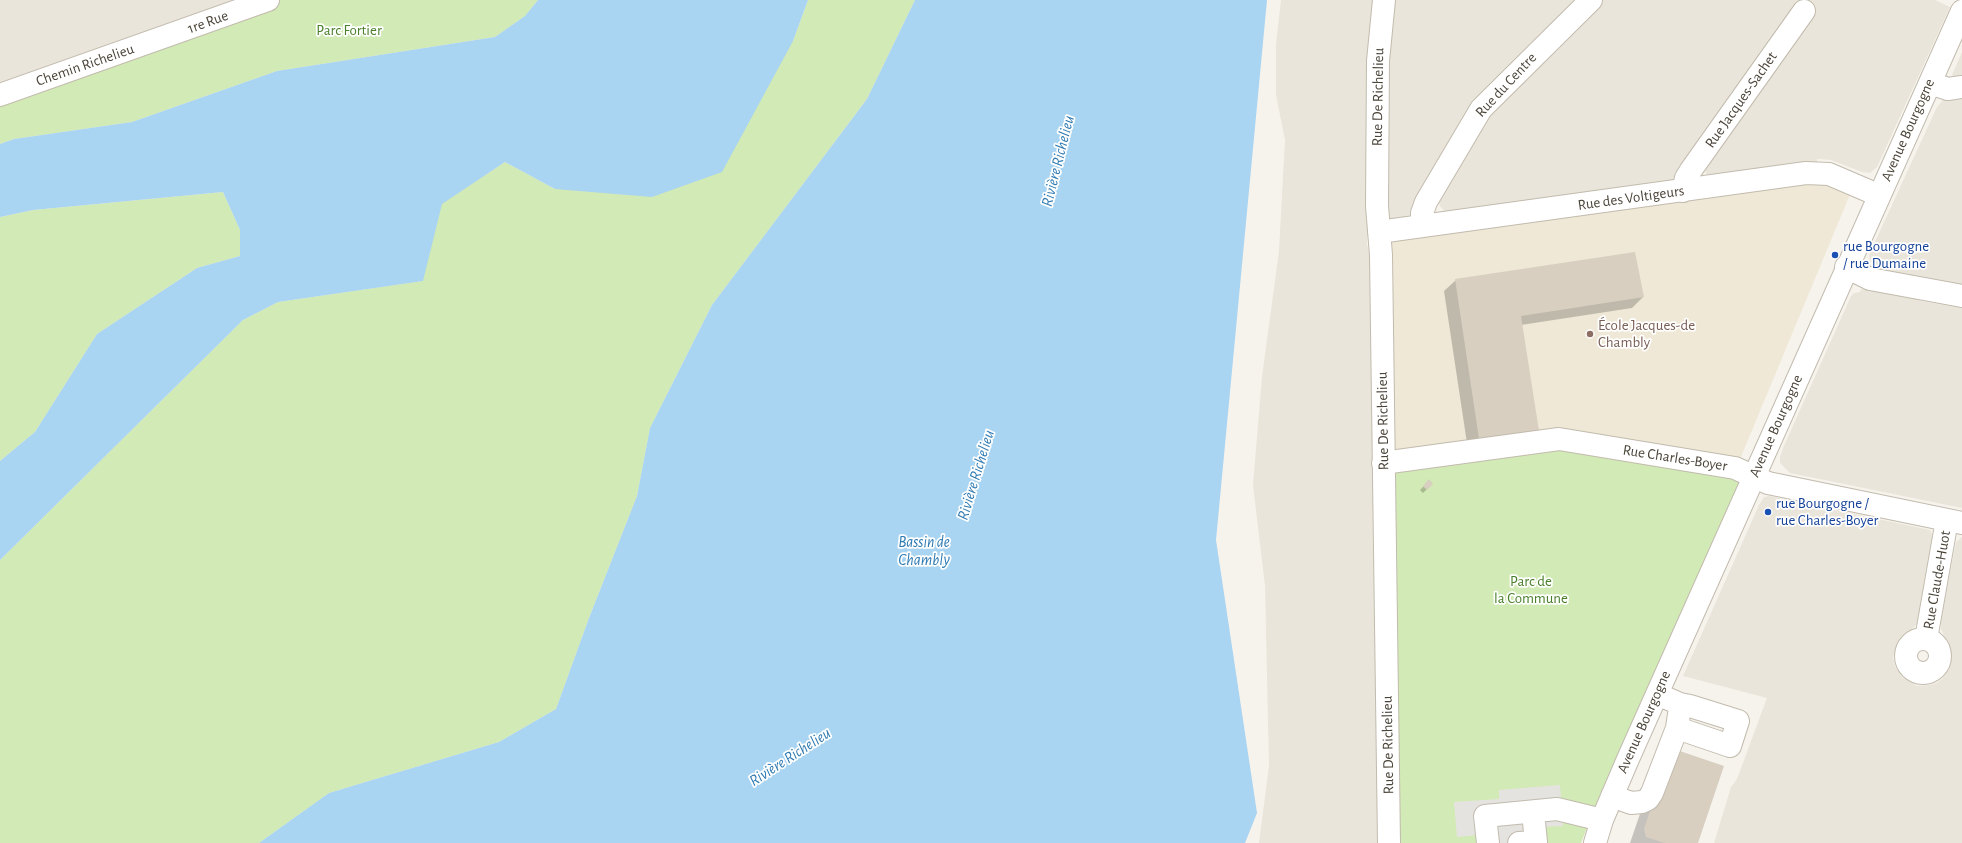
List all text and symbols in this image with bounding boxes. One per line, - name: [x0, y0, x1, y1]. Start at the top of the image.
- street label: 1re Rue: [185, 6, 231, 38]
- park label: Parc Fortier: [316, 21, 382, 39]
- street label: Chemin Richelieu: [34, 40, 136, 90]
- street label: Rue De Richelieu: [1368, 48, 1388, 146]
- street label: Rue Jacques-Sachet: [1701, 48, 1781, 152]
- street label: Rue du Centre: [1472, 49, 1540, 121]
- street label: Avenue Bourgogne: [1877, 76, 1939, 184]
- water label: Rivière Richelieu: [1037, 113, 1079, 209]
- street label: Rue des Voltigeurs: [1577, 182, 1685, 214]
- place label: rue Bourgogne / rue Dumaine: [1843, 237, 1929, 272]
- marker: rue Bourgogne / rue Dumaine: [1830, 250, 1840, 260]
- place label: École Jacques-de Chambly: [1598, 316, 1695, 351]
- marker: École Jacques-de Chambly: [1585, 329, 1595, 339]
- street label: Rue De Richelieu: [1373, 372, 1393, 470]
- street label: Avenue Bourgogne: [1745, 372, 1807, 480]
- water label: Rivière Richelieu: [953, 428, 999, 522]
- street label: Rue Charles-Boyer: [1621, 441, 1729, 475]
- place label: rue Bourgogne / rue Charles-Boyer: [1776, 494, 1878, 529]
- marker: rue Bourgogne / rue Charles-Boyer: [1763, 507, 1773, 517]
- street label: Rue Claude-Huot: [1919, 529, 1955, 631]
- water label: Bassin de Chambly: [898, 532, 950, 570]
- park label: Parc de la Commune: [1494, 572, 1568, 607]
- street label: Avenue Bourgogne: [1613, 668, 1675, 776]
- street label: Rue De Richelieu: [1378, 696, 1398, 794]
- water label: Rivière Richelieu: [746, 724, 834, 790]

